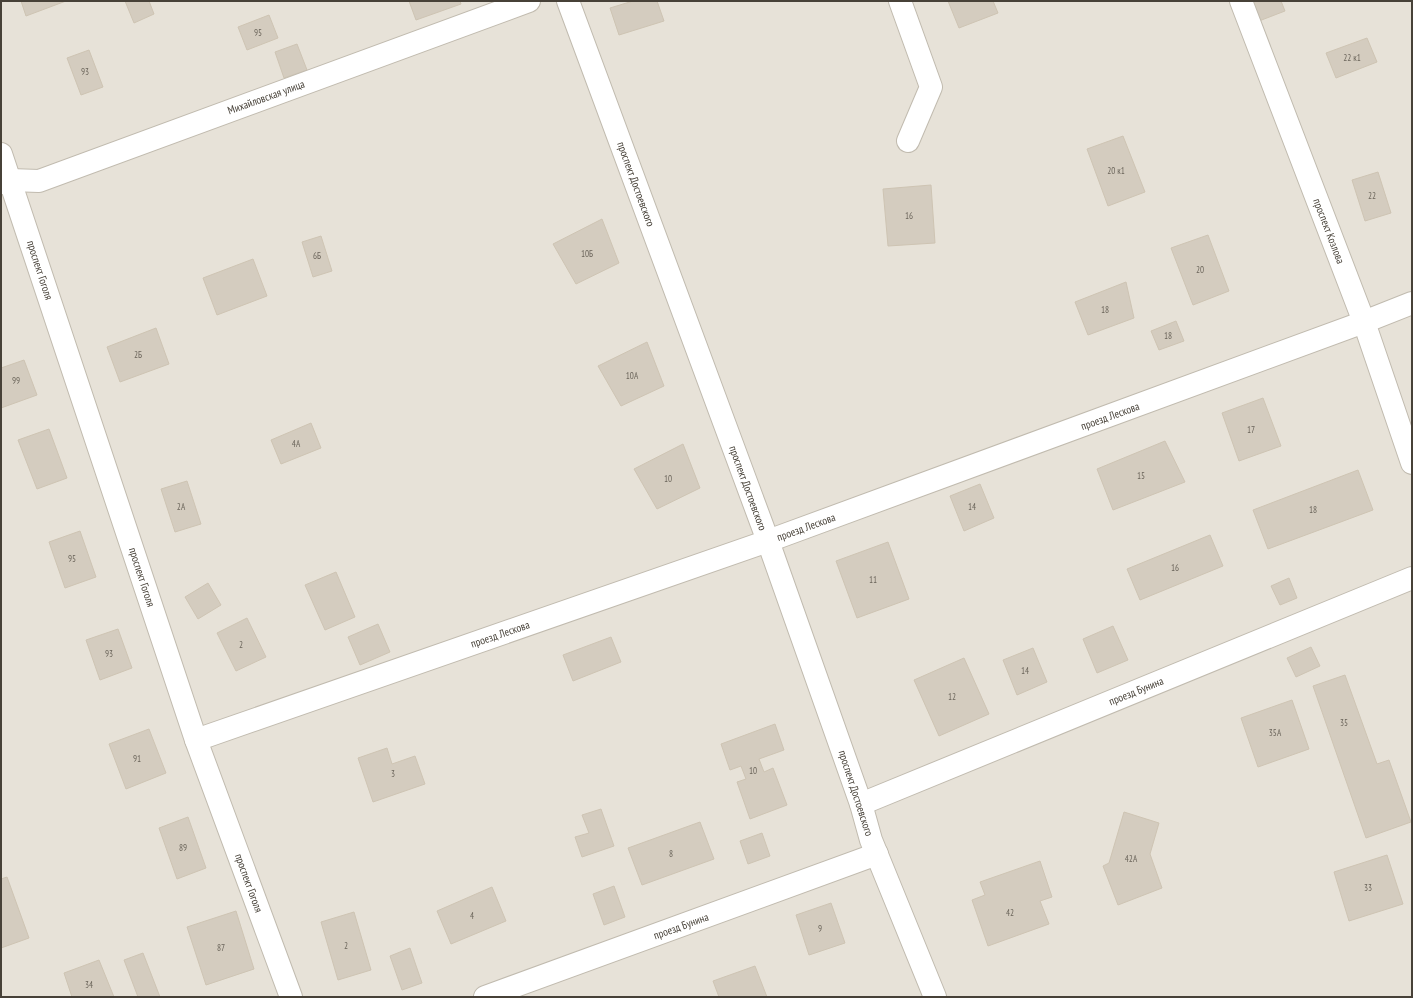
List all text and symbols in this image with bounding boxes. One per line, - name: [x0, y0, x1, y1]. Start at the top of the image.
- house number: 95: [254, 27, 262, 38]
- house number: 22 к1: [1343, 52, 1361, 63]
- house number: 93: [81, 66, 89, 77]
- street label: Михайловская улица: [226, 77, 306, 117]
- street label: проспект Достоевского: [614, 140, 658, 229]
- house number: 20 к1: [1107, 165, 1125, 176]
- house number: 22: [1368, 190, 1376, 201]
- street label: проспект Козлова: [1310, 196, 1348, 266]
- house number: 16: [905, 210, 913, 221]
- street label: проспект Гоголя: [24, 239, 56, 301]
- house number: 10Б: [581, 248, 593, 259]
- house number: 6Б: [313, 250, 321, 261]
- house number: 20: [1196, 264, 1204, 275]
- house number: 18: [1101, 304, 1109, 315]
- house number: 18: [1164, 330, 1172, 341]
- house number: 2Б: [134, 349, 142, 360]
- house number: 10А: [626, 370, 639, 381]
- house number: 99: [12, 375, 20, 386]
- street label: проезд Лескова: [1079, 399, 1141, 433]
- house number: 17: [1247, 424, 1255, 435]
- house number: 4А: [292, 438, 301, 449]
- street label: проспект Достоевского: [726, 444, 770, 533]
- house number: 15: [1137, 470, 1145, 481]
- house number: 10: [664, 473, 672, 484]
- house number: 2А: [177, 501, 186, 512]
- house number: 14: [968, 501, 976, 512]
- house number: 18: [1309, 504, 1317, 515]
- street label: проезд Лескова: [775, 510, 837, 544]
- street label: проспект Гоголя: [126, 546, 158, 608]
- house number: 95: [68, 553, 76, 564]
- house number: 16: [1171, 562, 1179, 573]
- house number: 11: [869, 574, 877, 585]
- street label: проезд Лескова: [469, 617, 531, 651]
- house number: 2: [239, 639, 243, 650]
- house number: 93: [105, 648, 113, 659]
- house number: 14: [1021, 665, 1029, 676]
- street label: проезд Бунина: [1107, 674, 1165, 708]
- house number: 12: [948, 691, 956, 702]
- house number: 35: [1340, 717, 1348, 728]
- house number: 35А: [1269, 727, 1282, 738]
- street label: проспект Достоевского: [836, 748, 877, 838]
- house number: 91: [133, 753, 141, 764]
- house number: 10: [749, 765, 757, 776]
- house number: 3: [391, 768, 395, 779]
- house number: 89: [179, 842, 187, 853]
- house number: 8: [669, 848, 673, 859]
- street label: проспект Гоголя: [232, 852, 266, 914]
- house number: 42А: [1125, 853, 1138, 864]
- house number: 33: [1364, 882, 1372, 893]
- house number: 42: [1006, 907, 1014, 918]
- house number: 4: [470, 910, 474, 921]
- street label: проезд Бунина: [652, 910, 710, 942]
- house number: 9: [818, 923, 822, 934]
- house number: 2: [344, 940, 348, 951]
- house number: 87: [217, 942, 225, 953]
- house number: 34: [85, 979, 93, 990]

